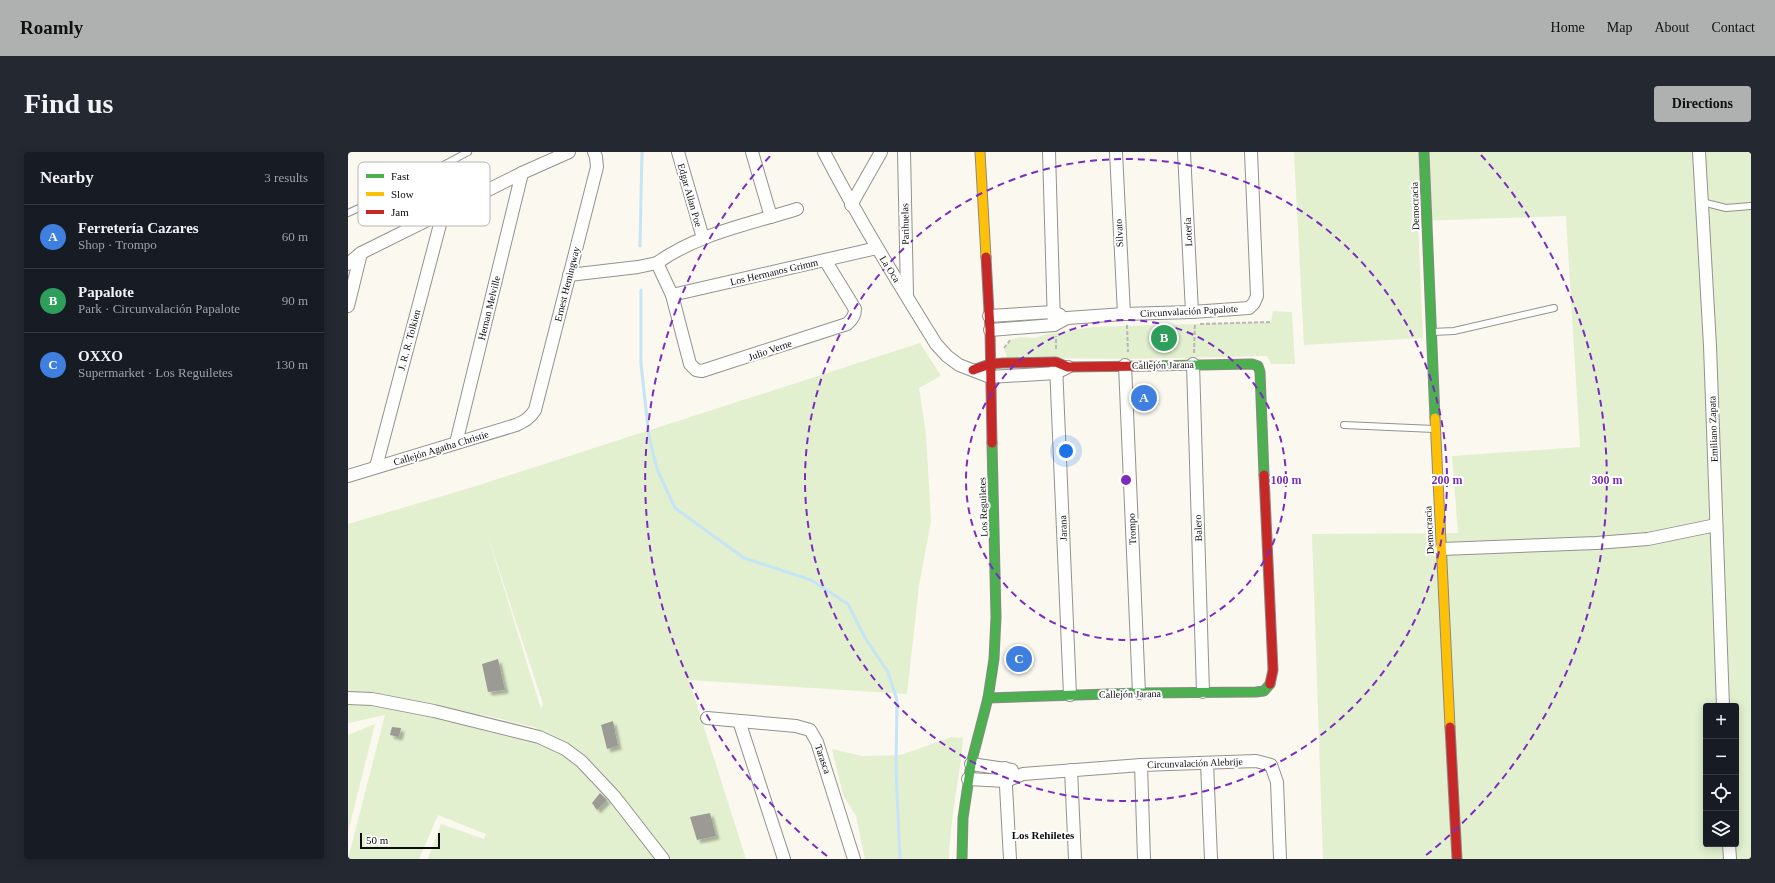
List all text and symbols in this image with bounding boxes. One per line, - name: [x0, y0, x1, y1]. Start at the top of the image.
- text: Roamly: [20, 17, 83, 38]
- text: Home: [1551, 20, 1585, 35]
- text: Map: [1607, 20, 1632, 35]
- text: About: [1654, 20, 1689, 35]
- text: Contact: [1711, 20, 1755, 35]
- button: Directions: [1654, 86, 1751, 122]
- text: Find us: [24, 88, 114, 119]
- legend: [358, 162, 490, 226]
- street label: Edgar Allan Poe: [676, 162, 704, 229]
- text: Nearby: [40, 168, 94, 187]
- text: 3 results: [264, 170, 308, 185]
- text: Fast: [391, 170, 409, 182]
- street label: Democracia: [1409, 181, 1421, 230]
- text: Slow: [391, 188, 414, 200]
- street label: Parihuelas: [899, 203, 911, 245]
- text: Jam: [391, 206, 409, 218]
- street label: Lotería: [1182, 217, 1194, 247]
- street label: Silvato: [1113, 219, 1125, 247]
- text: Ferretería Cazares: [78, 220, 199, 236]
- text: A: [48, 229, 58, 244]
- text: 60 m: [282, 229, 308, 244]
- text: Shop · Trompo: [78, 237, 157, 252]
- street label: Ernest Hemingway: [552, 245, 582, 323]
- street label: La Oca: [878, 254, 903, 285]
- street label: Los Hermanos Grimm: [729, 256, 819, 287]
- street label: Hernan Melville: [476, 274, 502, 341]
- text: Papalote: [78, 284, 134, 300]
- text: B: [49, 293, 57, 308]
- text: 90 m: [282, 293, 308, 308]
- text: Park · Circunvalación Papalote: [78, 301, 240, 316]
- street label: Circunvalación Papalote: [1140, 303, 1239, 319]
- street label: J. R. R. Tolkien: [396, 308, 422, 372]
- pin: B: [1151, 323, 1177, 353]
- street label: Julio Verne: [747, 337, 794, 363]
- text: OXXO: [78, 348, 123, 364]
- text: C: [48, 357, 58, 372]
- text: 130 m: [275, 357, 308, 372]
- street label: Callejón Jarana: [1132, 359, 1195, 371]
- text: Supermarket · Los Reguiletes: [78, 365, 233, 380]
- pin: A: [1131, 383, 1157, 413]
- street label: Emiliano Zapata: [1706, 395, 1720, 462]
- street label: Callejón Agatha Christie: [392, 428, 490, 468]
- your location: [1056, 441, 1076, 461]
- centre of rings: [1119, 473, 1133, 487]
- text: 100 m: [1271, 473, 1302, 487]
- text: 200 m: [1432, 473, 1463, 487]
- text: 300 m: [1592, 473, 1623, 487]
- street label: Los Reguiletes: [976, 477, 990, 537]
- street label: Democracia: [1422, 505, 1436, 554]
- street label: Trompo: [1126, 513, 1138, 545]
- street label: Jarana: [1057, 514, 1069, 541]
- street label: Balero: [1192, 514, 1204, 542]
- pin: C: [1006, 644, 1032, 674]
- street label: Callejón Jarana: [1099, 688, 1162, 700]
- map controls: [1703, 703, 1739, 847]
- button: +: [1703, 703, 1739, 739]
- button: −: [1703, 739, 1739, 775]
- street label: Tarasca: [813, 743, 833, 776]
- street label: Circunvalación Alebrije: [1147, 756, 1244, 770]
- button: locate: [1703, 775, 1739, 811]
- button: layers: [1703, 811, 1739, 847]
- district label: Los Rehiletes: [1012, 829, 1075, 841]
- scale bar: [360, 831, 440, 850]
- text: 50 m: [366, 834, 388, 846]

